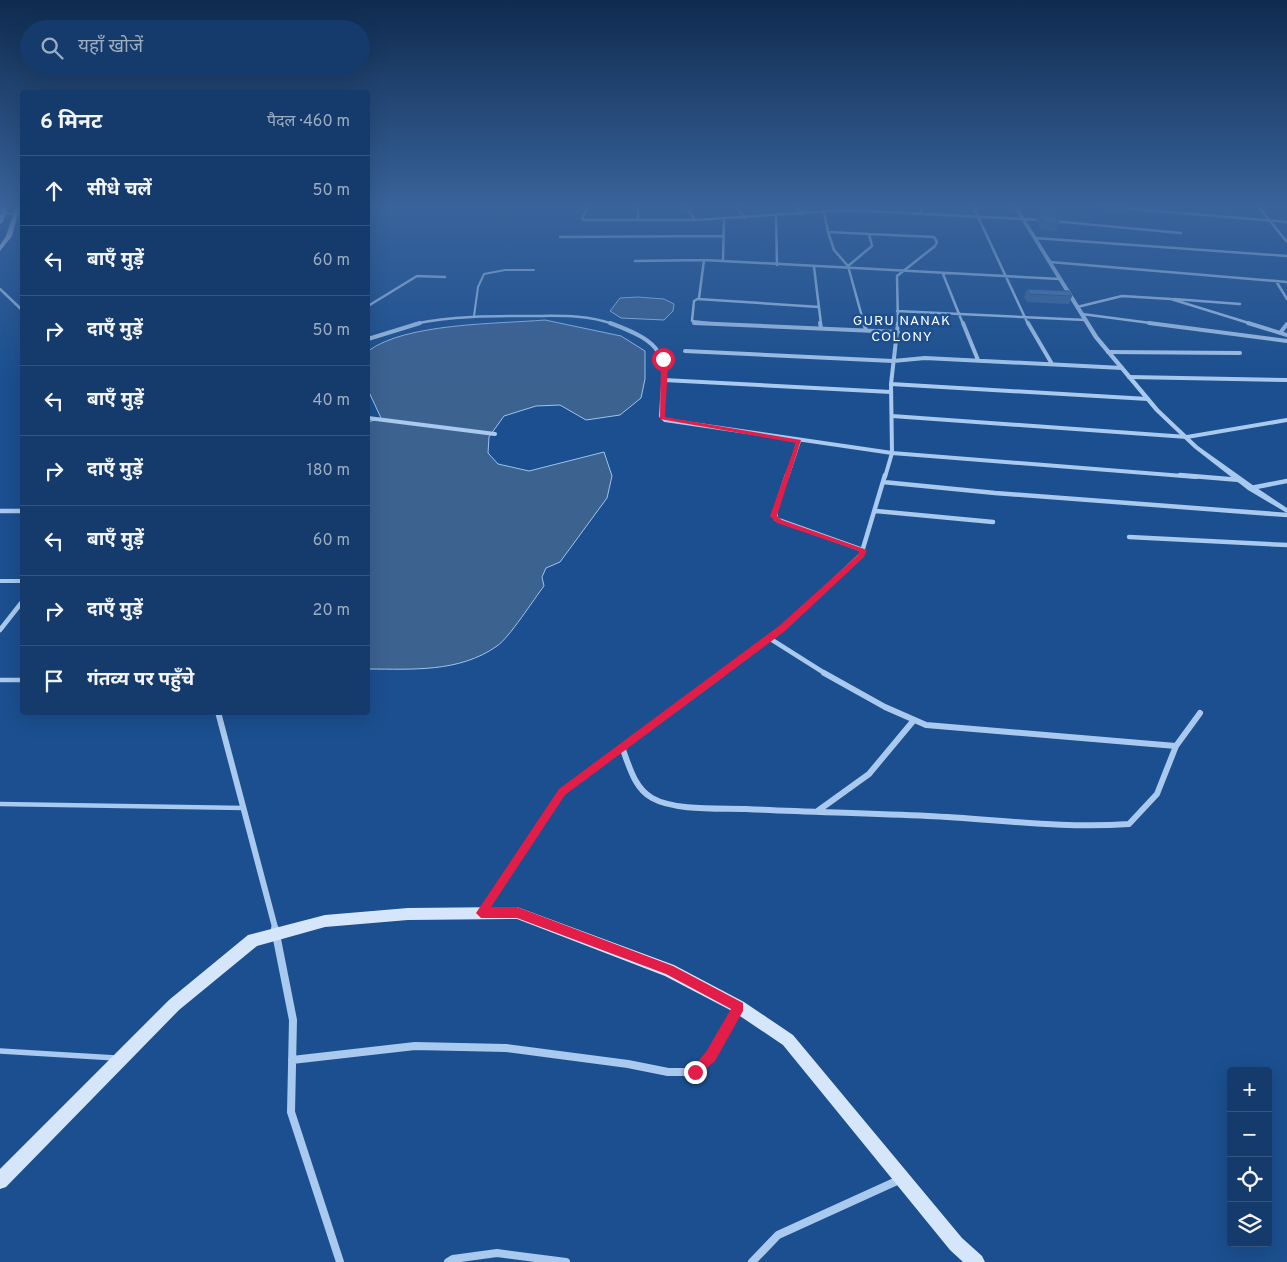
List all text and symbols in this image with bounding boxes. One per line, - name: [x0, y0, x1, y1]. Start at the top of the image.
- search box: [20, 20, 370, 75]
- icon: search: [38, 34, 66, 62]
- text: यहाँ खोजें: [78, 35, 143, 59]
- text: 6 मिनट: [40, 109, 102, 136]
- text: पैदल · 460 m: [267, 112, 350, 132]
- icon: ahead: [40, 177, 68, 205]
- text: सीधे चलें: [87, 178, 152, 202]
- text: 50 m: [313, 181, 350, 201]
- icon: left: [40, 247, 68, 275]
- text: बाएँ मुड़ें: [87, 248, 144, 272]
- text: 60 m: [313, 251, 350, 271]
- district label: GURU NANAK COLONY: [853, 313, 951, 346]
- icon: right: [40, 317, 68, 345]
- text: दाएँ मुड़ें: [87, 318, 143, 342]
- text: 50 m: [313, 321, 350, 341]
- route start: [652, 348, 675, 371]
- icon: left: [40, 387, 68, 415]
- text: बाएँ मुड़ें: [87, 388, 144, 412]
- text: 40 m: [312, 391, 350, 411]
- icon: right: [40, 457, 68, 485]
- text: दाएँ मुड़ें: [87, 458, 143, 482]
- text: 180 m: [307, 461, 350, 481]
- icon: left: [40, 527, 68, 555]
- text: बाएँ मुड़ें: [87, 528, 144, 552]
- text: 60 m: [313, 531, 350, 551]
- icon: right: [40, 597, 68, 625]
- text: दाएँ मुड़ें: [87, 598, 143, 622]
- text: 20 m: [313, 601, 350, 621]
- icon: arrive: [40, 667, 68, 695]
- text: गंतव्य पर पहुँचे: [87, 668, 194, 692]
- route end: [684, 1061, 707, 1084]
- map controls: [1227, 1067, 1272, 1247]
- button: +: [1227, 1067, 1272, 1112]
- button: −: [1227, 1112, 1272, 1157]
- button: locate: [1227, 1157, 1272, 1202]
- button: layers: [1227, 1202, 1272, 1247]

